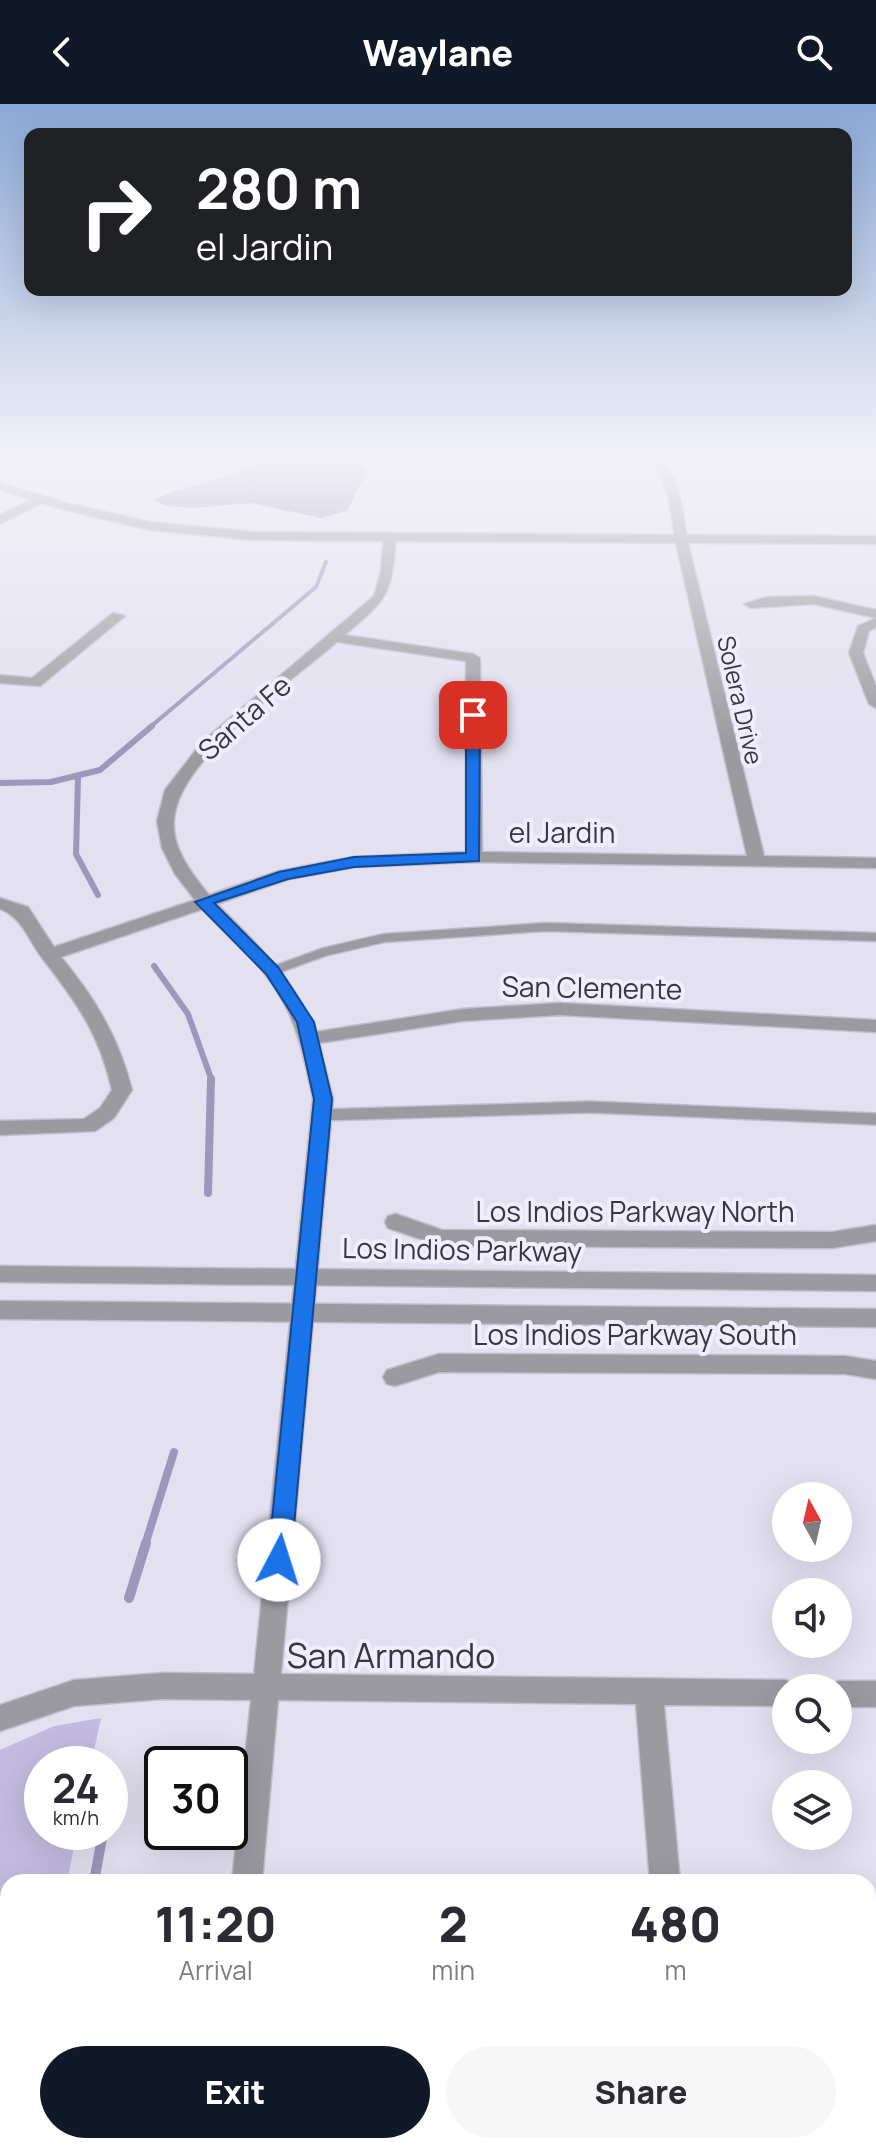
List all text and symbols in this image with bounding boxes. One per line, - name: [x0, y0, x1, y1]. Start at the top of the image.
- text: Waylane: [363, 28, 513, 77]
- icon: back: [40, 30, 84, 74]
- icon: search: [792, 30, 836, 74]
- text: 280 m: [196, 149, 362, 226]
- icon: right: [64, 160, 168, 264]
- text: el Jardin: [196, 222, 333, 271]
- street label: Solera Drive: [710, 632, 772, 768]
- street label: Santa Fe: [189, 666, 299, 768]
- pin: [439, 681, 507, 749]
- icon: arrive: [451, 693, 495, 737]
- street label: el Jardin: [509, 813, 615, 851]
- street label: San Clemente: [501, 966, 683, 1008]
- street label: Los Indios Parkway North: [475, 1192, 795, 1230]
- street label: Los Indios Parkway: [342, 1228, 582, 1270]
- street label: Los Indios Parkway South: [473, 1315, 797, 1353]
- north arrow: [772, 1482, 852, 1562]
- map controls: [772, 1482, 852, 1850]
- position arrow: [237, 1518, 321, 1602]
- button: sound: [772, 1578, 852, 1658]
- street label: San Armando: [287, 1632, 495, 1678]
- button: search: [772, 1674, 852, 1754]
- speed limit sign: 30: [144, 1746, 248, 1850]
- text: 24: [52, 1760, 100, 1815]
- button: layers: [772, 1770, 852, 1850]
- text: km/h: [53, 1804, 99, 1831]
- text: 11:20: [155, 1891, 277, 1956]
- text: 2: [439, 1891, 468, 1956]
- text: 480: [630, 1891, 721, 1956]
- text: Arrival: [179, 1952, 253, 1988]
- text: min: [431, 1952, 475, 1988]
- text: m: [664, 1952, 687, 1988]
- button: Exit: [40, 2046, 430, 2138]
- button: Share: [446, 2046, 836, 2138]

